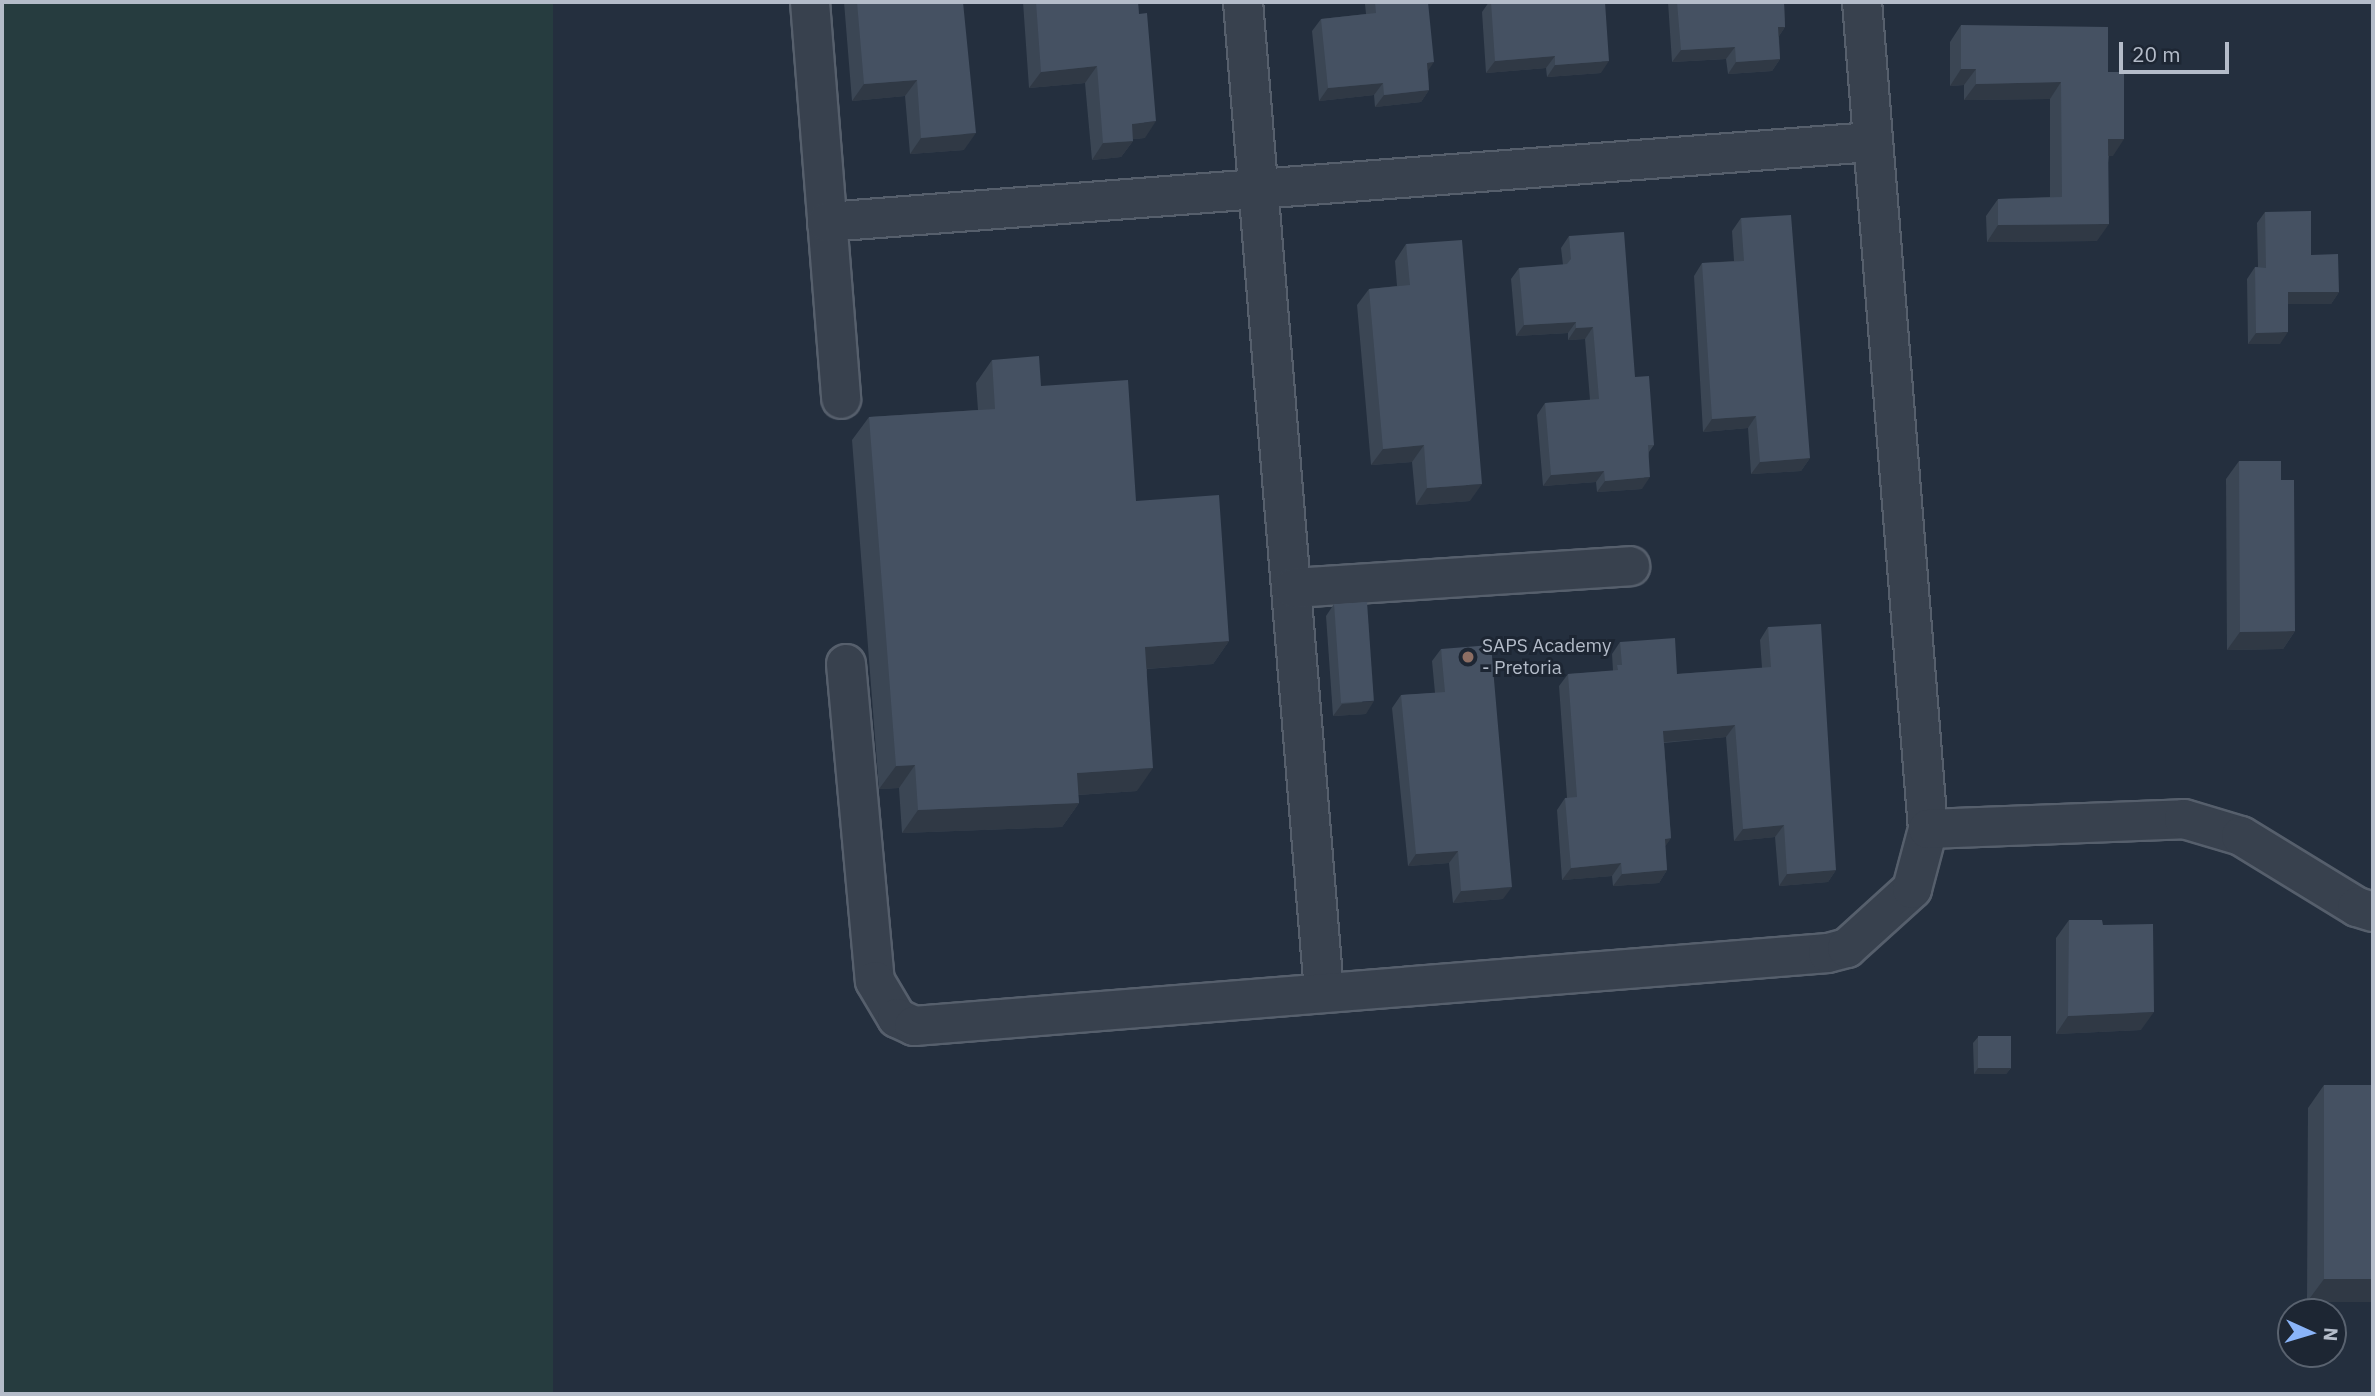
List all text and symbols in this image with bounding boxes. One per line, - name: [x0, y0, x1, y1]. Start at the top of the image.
- scale bar: [2123, 28, 2233, 72]
- text: 20 m: [2132, 40, 2181, 68]
- place label: SAPS Academy - Pretoria: [1482, 635, 1612, 679]
- marker: SAPS Academy - Pretoria: [1460, 649, 1476, 665]
- north arrow: [2277, 1298, 2347, 1368]
- text: N: [2319, 1327, 2343, 1342]

